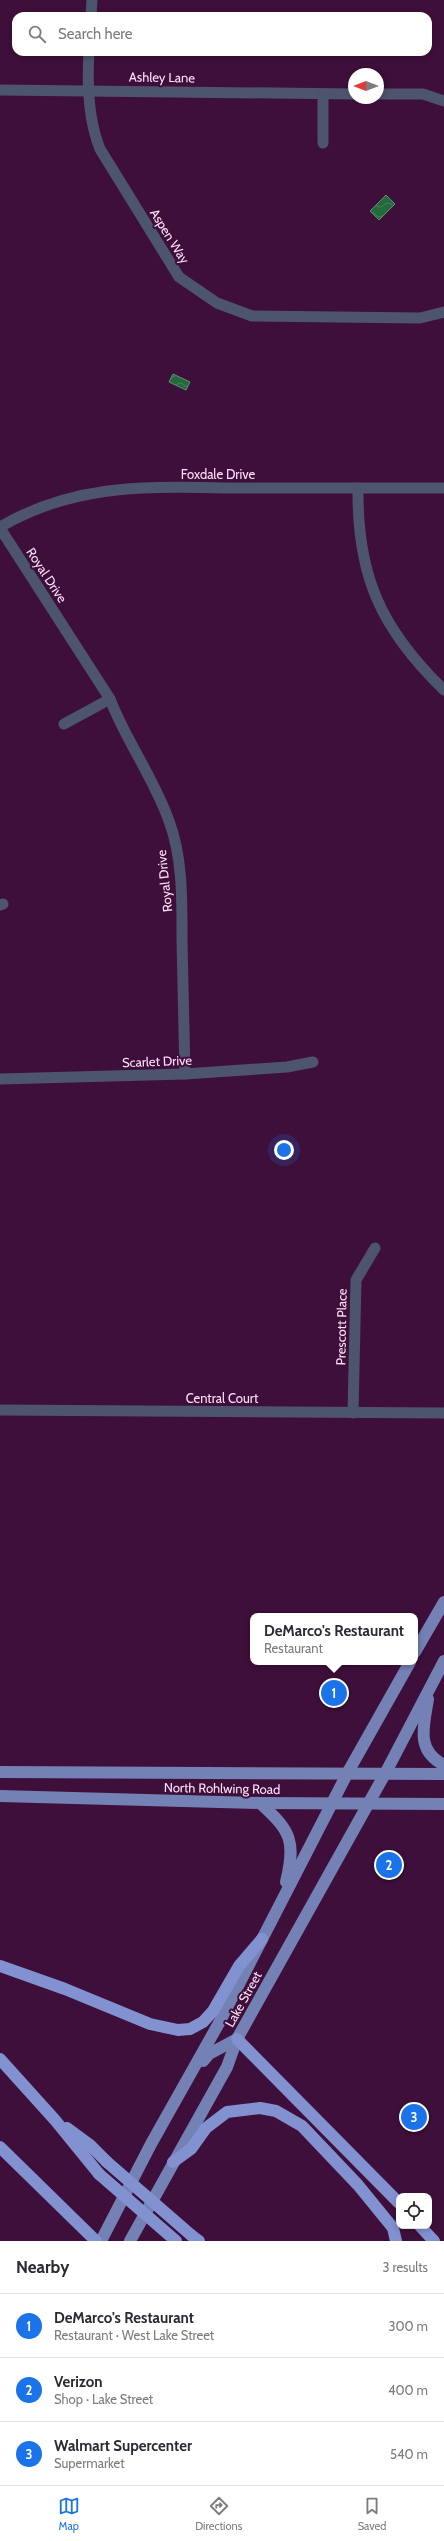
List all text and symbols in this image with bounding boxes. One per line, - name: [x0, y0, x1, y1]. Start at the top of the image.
- search box: [12, 12, 432, 56]
- icon: search: [26, 23, 48, 45]
- text: Search here: [58, 25, 133, 43]
- street label: Ashley Lane: [129, 68, 196, 86]
- north arrow: [348, 68, 384, 104]
- street label: Aspen Way: [147, 206, 193, 267]
- street label: Foxdale Drive: [181, 466, 255, 482]
- street label: Royal Drive: [23, 544, 71, 606]
- street label: Royal Drive: [153, 849, 175, 913]
- street label: Scarlet Drive: [122, 1052, 193, 1070]
- your location: [274, 1140, 294, 1160]
- street label: Prescott Place: [332, 1288, 350, 1366]
- street label: Central Court: [186, 1390, 259, 1406]
- popup: [250, 1613, 418, 1665]
- text: DeMarco's Restaurant: [264, 1622, 404, 1640]
- text: Restaurant: [264, 1640, 323, 1656]
- pin: 1: [321, 1678, 347, 1708]
- street label: North Rohlwing Road: [164, 1779, 280, 1797]
- pin: 2: [376, 1850, 402, 1880]
- street label: Lake Street: [221, 1968, 265, 2030]
- pin: 3: [401, 2102, 427, 2132]
- map controls: [396, 2193, 432, 2229]
- button: locate: [396, 2193, 432, 2229]
- text: Nearby: [16, 2257, 69, 2277]
- text: 3 results: [382, 2259, 428, 2275]
- text: DeMarco's Restaurant: [54, 2309, 194, 2327]
- text: 1: [27, 2318, 31, 2334]
- text: 300 m: [388, 2318, 428, 2334]
- text: Restaurant · West Lake Street: [54, 2327, 214, 2343]
- text: Verizon: [54, 2373, 103, 2391]
- text: 2: [26, 2382, 32, 2398]
- text: 400 m: [388, 2382, 428, 2398]
- text: Shop · Lake Street: [54, 2391, 153, 2407]
- text: Walmart Supercenter: [54, 2437, 192, 2455]
- text: 3: [25, 2446, 33, 2462]
- text: 540 m: [390, 2446, 428, 2462]
- text: Supermarket: [54, 2455, 125, 2471]
- tab: Map: [58, 2495, 80, 2533]
- tab: Directions: [195, 2495, 242, 2533]
- tab: Saved: [358, 2495, 386, 2533]

